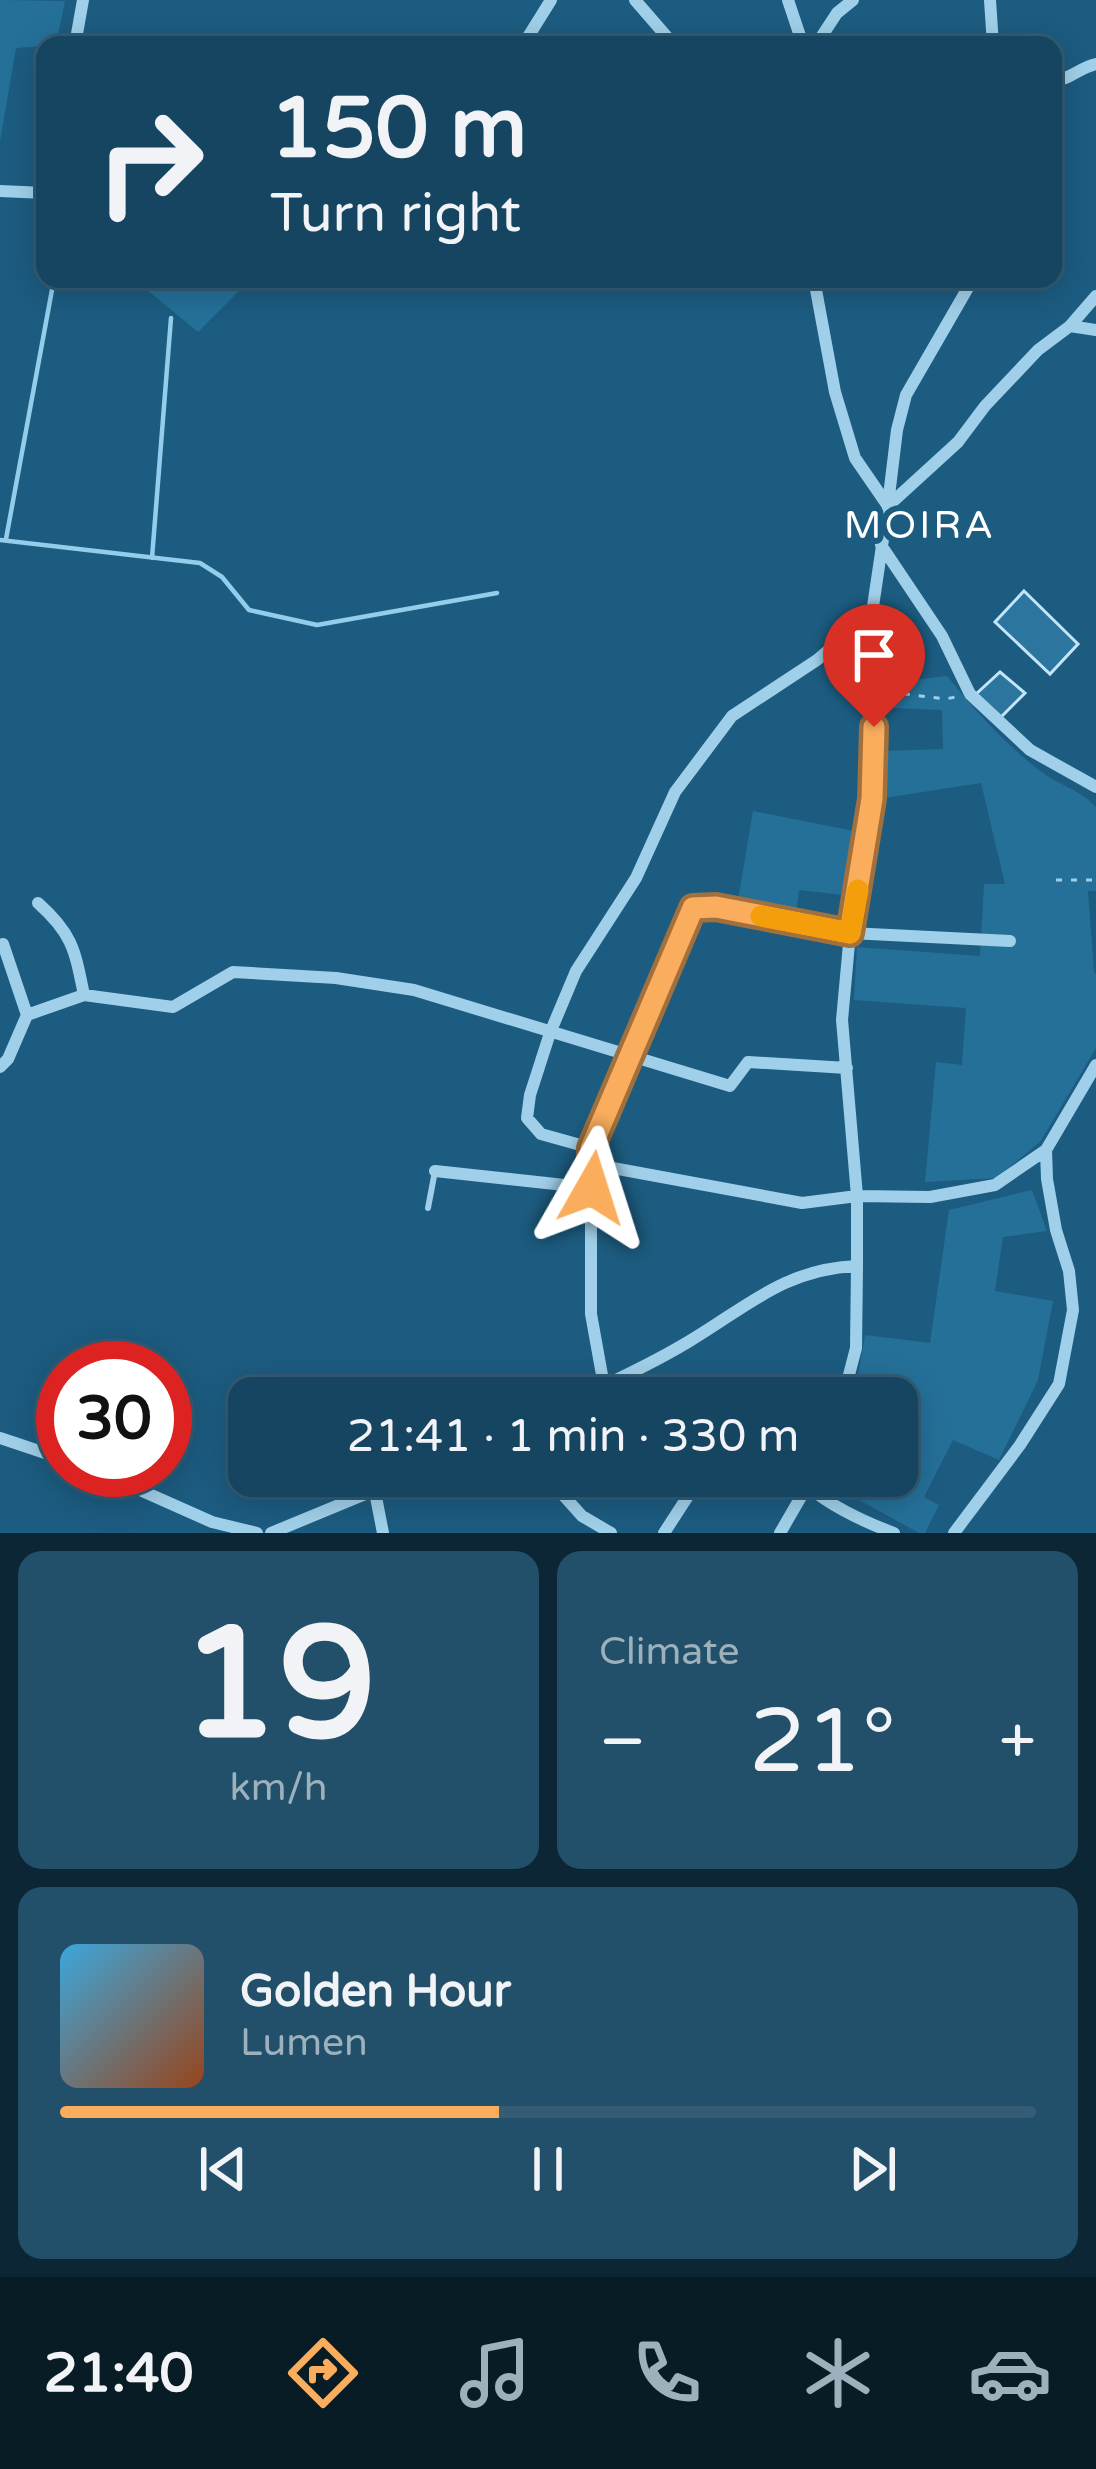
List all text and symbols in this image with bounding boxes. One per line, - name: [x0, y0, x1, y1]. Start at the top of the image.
- text: 150 m: [270, 79, 527, 180]
- icon: right: [72, 84, 228, 240]
- text: Turn right: [270, 181, 521, 246]
- district label: MOIRA: [844, 502, 996, 549]
- pin: [823, 604, 925, 727]
- icon: arrive: [841, 622, 907, 688]
- position arrow: [529, 1125, 655, 1251]
- speed limit sign: 30: [36, 1341, 192, 1497]
- text: 21:41 · 1 min · 330 m: [347, 1410, 799, 1464]
- text: 19: [181, 1592, 376, 1780]
- text: Climate: [599, 1628, 739, 1675]
- text: 21°: [749, 1688, 896, 1797]
- text: −: [599, 1702, 646, 1782]
- text: +: [999, 1702, 1036, 1782]
- text: km/h: [229, 1764, 328, 1811]
- text: Golden Hour: [240, 1965, 511, 2019]
- text: Lumen: [240, 2019, 368, 2066]
- icon: previous: [190, 2136, 256, 2202]
- icon: pause: [515, 2136, 581, 2202]
- icon: next: [840, 2136, 906, 2202]
- icon: directions: [281, 2331, 365, 2415]
- icon: music: [453, 2331, 537, 2415]
- icon: phone: [625, 2331, 709, 2415]
- icon: climate: [796, 2331, 880, 2415]
- icon: car: [968, 2331, 1052, 2415]
- text: 21:40: [44, 2341, 194, 2406]

